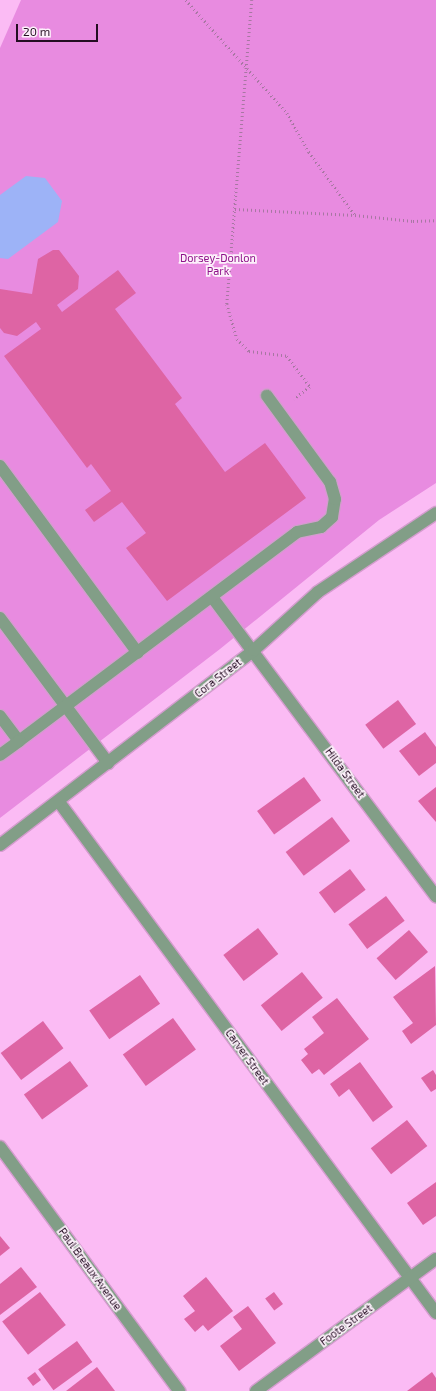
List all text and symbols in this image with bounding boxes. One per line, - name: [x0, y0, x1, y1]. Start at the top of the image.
- scale bar: [18, 16, 100, 42]
- text: 20 m: [23, 24, 50, 38]
- park label: Dorsey-Donlon Park: [180, 252, 256, 278]
- street label: Cora Street: [192, 656, 244, 700]
- street label: Hilda Street: [322, 745, 368, 801]
- street label: Carver Street: [222, 1026, 272, 1088]
- street label: Paul Breaux Avenue: [56, 1225, 124, 1313]
- street label: Foote Street: [317, 1302, 375, 1348]

